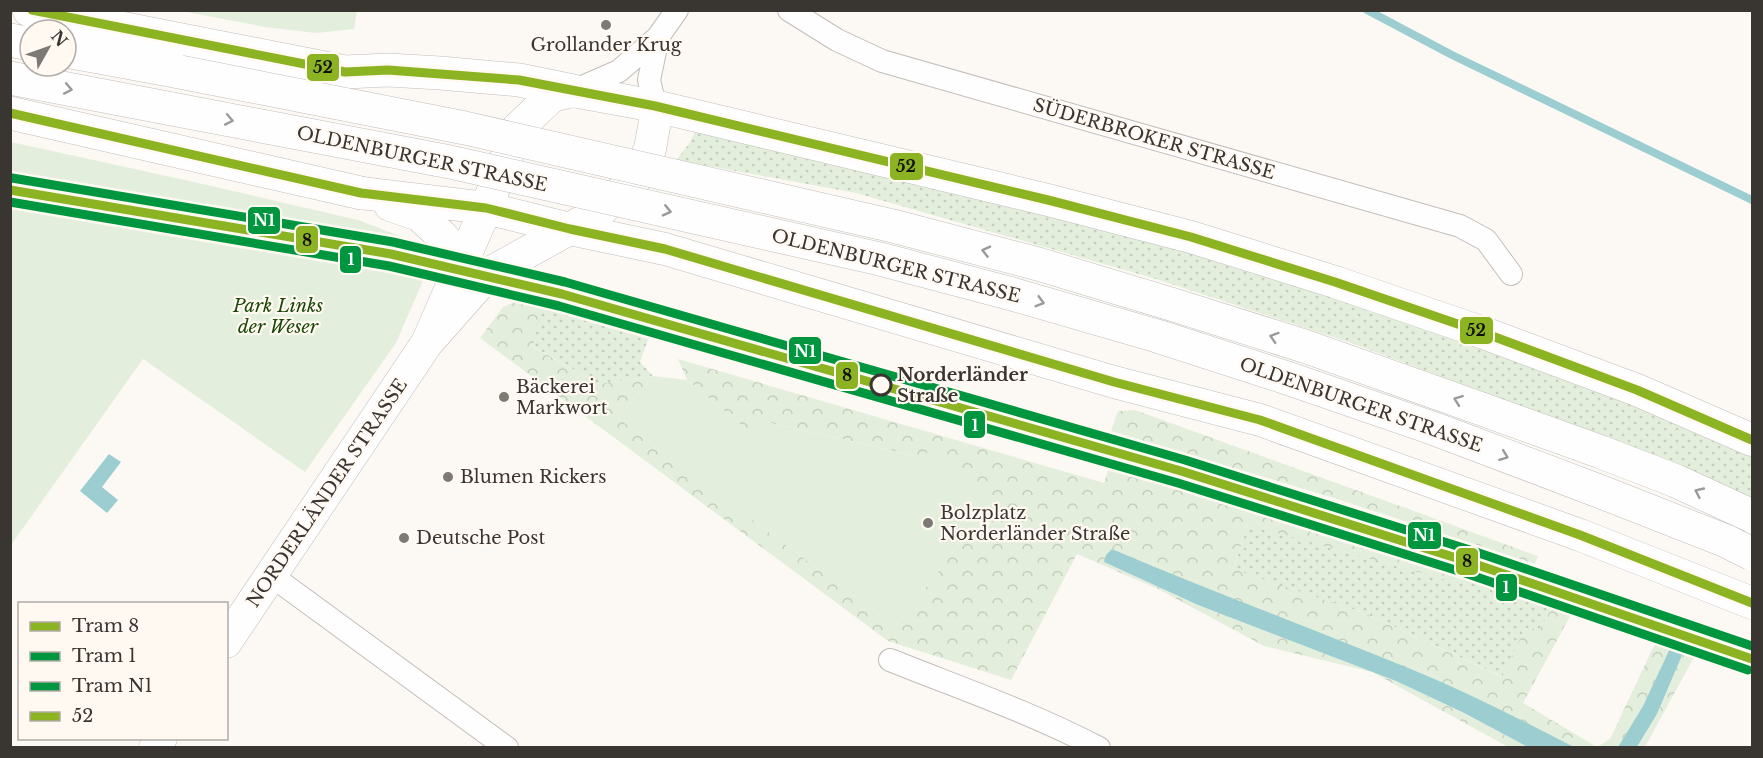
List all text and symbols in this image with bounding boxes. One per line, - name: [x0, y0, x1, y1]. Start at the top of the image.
- north arrow: [18, 18, 78, 78]
- marker: Grollander Krug: [599, 18, 613, 32]
- text: N: [47, 26, 72, 51]
- place label: Grollander Krug: [530, 34, 682, 56]
- line badge: 52: [306, 53, 340, 82]
- text: 52: [313, 57, 333, 77]
- one-way arrow: [63, 82, 73, 95]
- street label: SÜDERBROKER STRASSE: [1031, 93, 1278, 184]
- one-way arrow: [224, 113, 234, 126]
- street label: OLDENBURGER STRASSE: [295, 122, 549, 196]
- line badge: 52: [889, 152, 924, 181]
- text: 52: [896, 156, 916, 176]
- one-way arrow: [662, 203, 672, 216]
- line badge: N1: [247, 206, 281, 235]
- text: N1: [253, 210, 275, 230]
- street label: OLDENBURGER STRASSE: [769, 224, 1023, 308]
- line badge: 8: [295, 225, 319, 254]
- text: 8: [302, 230, 312, 250]
- line badge: 1: [339, 245, 362, 274]
- one-way arrow: [982, 246, 992, 258]
- text: 1: [348, 249, 355, 269]
- park label: Park Links der Weser: [232, 295, 323, 338]
- one-way arrow: [1034, 295, 1045, 307]
- line badge: 52: [1459, 316, 1494, 345]
- text: 52: [1466, 320, 1486, 340]
- one-way arrow: [1269, 331, 1280, 344]
- line badge: N1: [788, 336, 822, 365]
- text: N1: [794, 341, 816, 361]
- street label: OLDENBURGER STRASSE: [1237, 353, 1485, 457]
- line badge: 8: [835, 361, 859, 390]
- place label: Norderländer Straße: [897, 364, 1028, 407]
- text: 8: [842, 365, 852, 385]
- street label: NORDERLÄNDER STRASSE: [241, 374, 412, 611]
- marker: Norderländer Straße: [870, 374, 892, 396]
- place label: Bäckerei Markwort: [516, 376, 608, 419]
- marker: Bäckerei Markwort: [497, 390, 511, 404]
- one-way arrow: [1453, 395, 1464, 408]
- line badge: 1: [963, 410, 986, 439]
- text: 1: [972, 415, 979, 435]
- one-way arrow: [1498, 448, 1509, 461]
- place label: Blumen Rickers: [460, 466, 606, 488]
- marker: Blumen Rickers: [441, 470, 455, 484]
- one-way arrow: [1695, 487, 1706, 499]
- place label: Bolzplatz Norderländer Straße: [940, 502, 1130, 545]
- marker: Bolzplatz Norderländer Straße: [921, 516, 935, 530]
- line badge: N1: [1407, 521, 1442, 550]
- text: N1: [1413, 525, 1435, 545]
- place label: Deutsche Post: [416, 527, 546, 549]
- marker: Deutsche Post: [397, 531, 411, 545]
- line badge: 8: [1455, 547, 1479, 576]
- text: 8: [1462, 551, 1472, 571]
- line badge: 1: [1495, 573, 1518, 602]
- text: 1: [1503, 577, 1510, 597]
- legend: [18, 602, 228, 740]
- text: Tram 8: [72, 615, 139, 637]
- text: Tram 1: [72, 645, 136, 667]
- text: Tram N1: [72, 675, 152, 697]
- text: 52: [72, 705, 93, 727]

